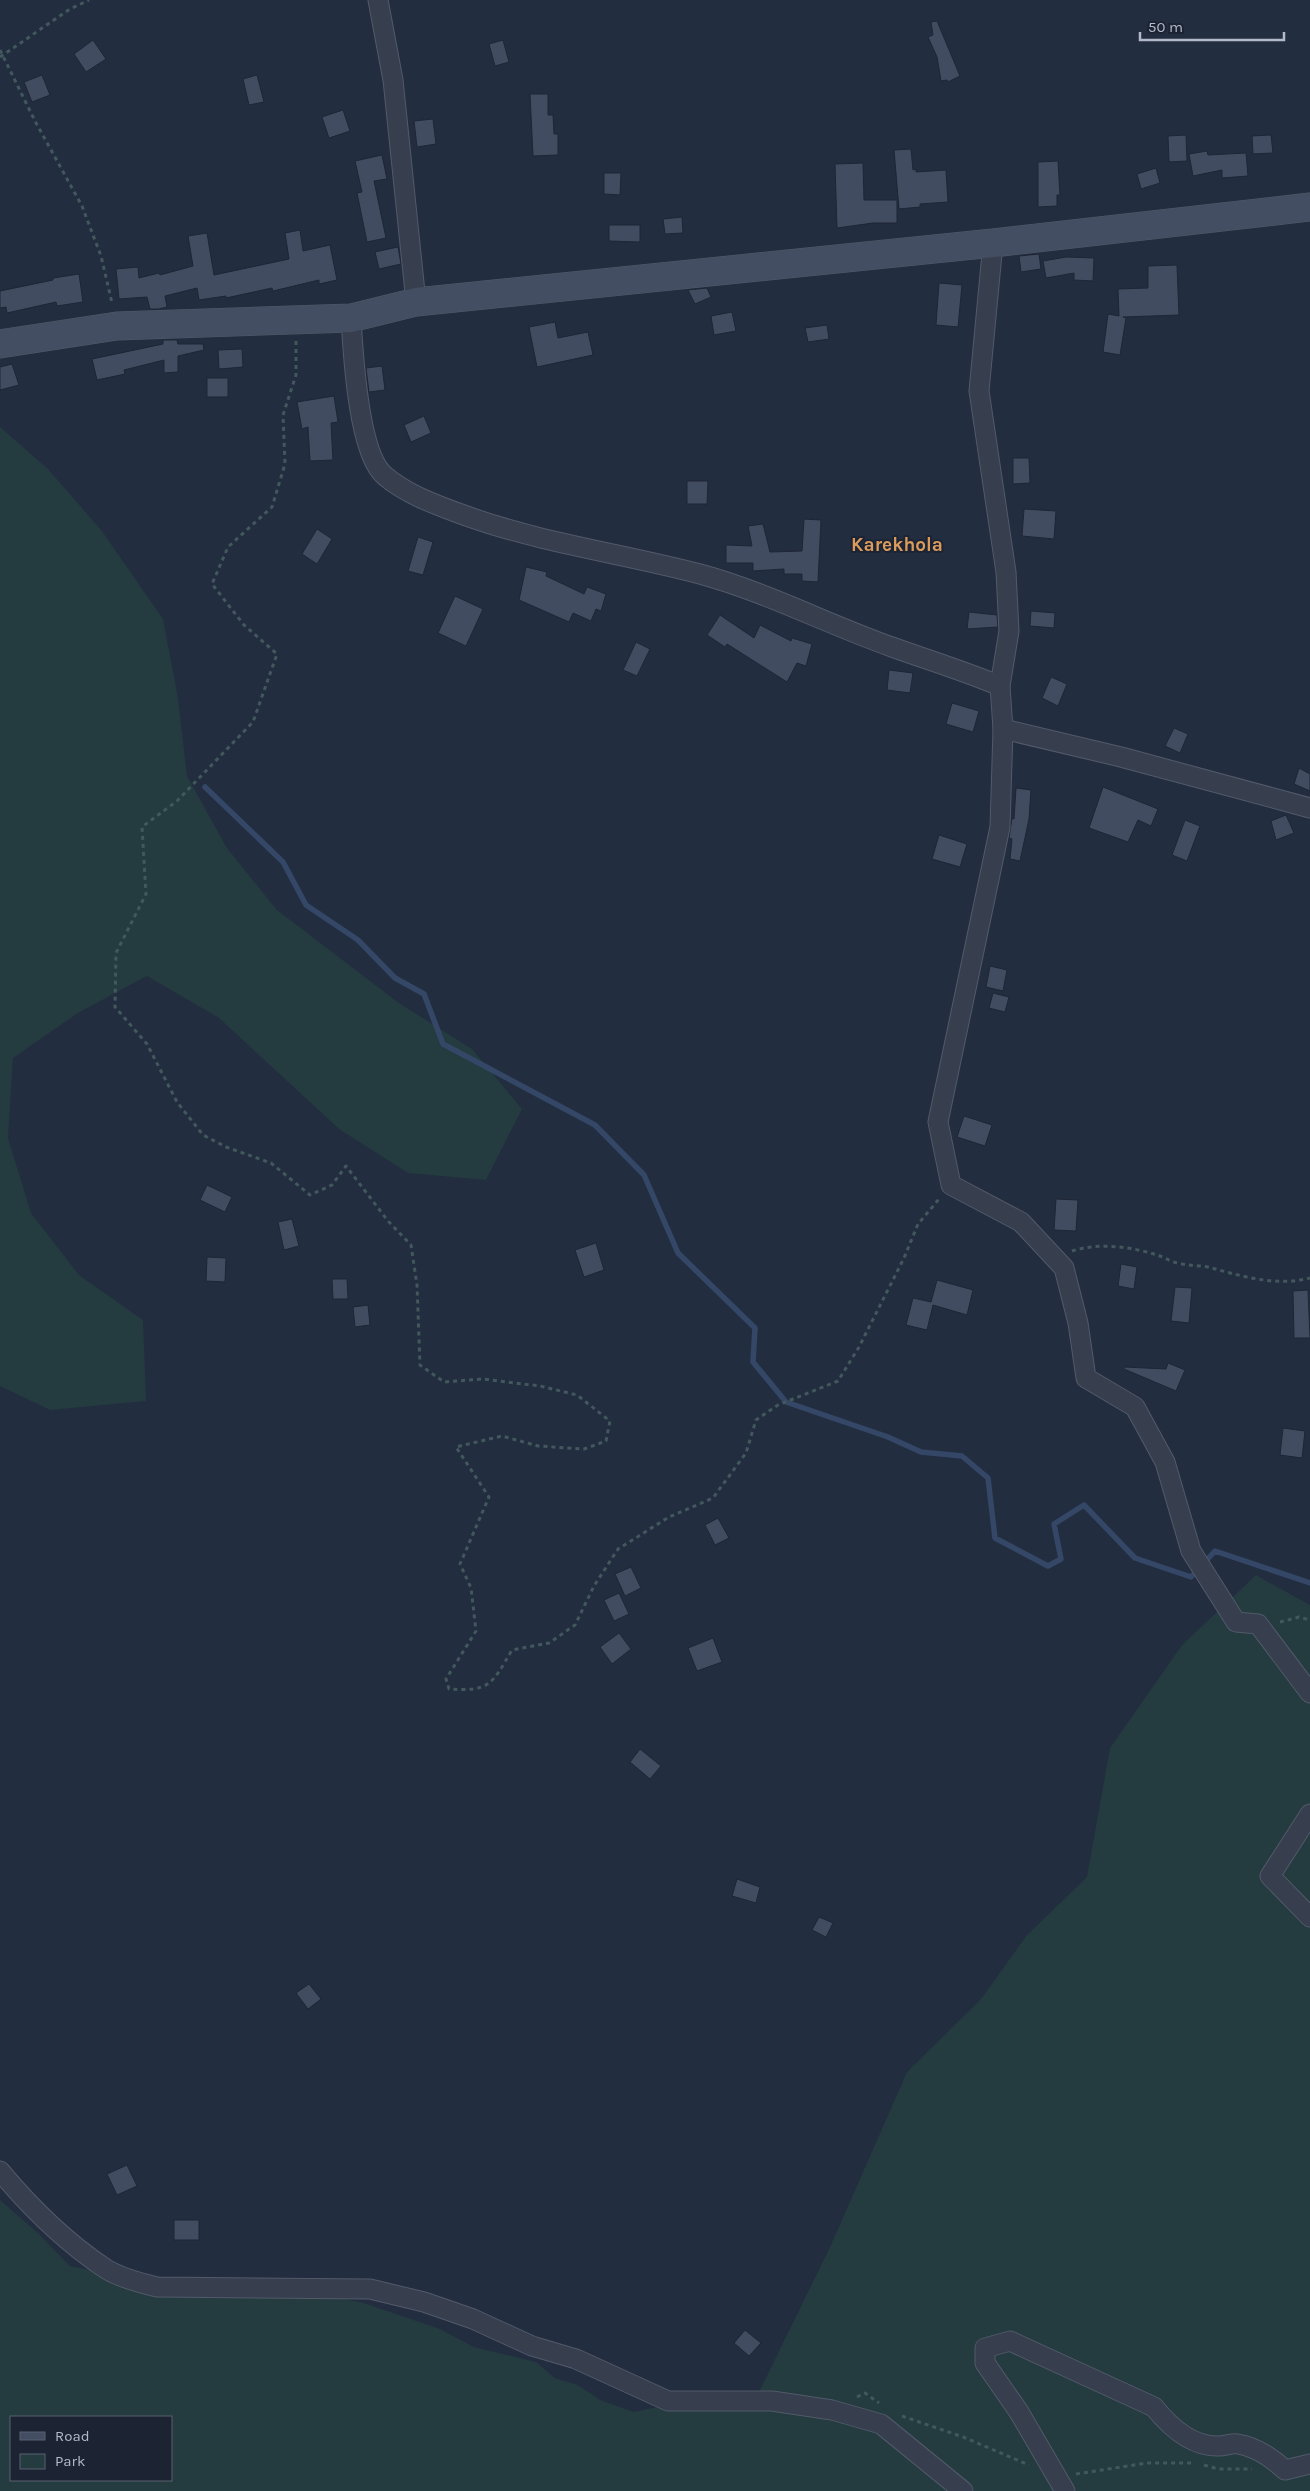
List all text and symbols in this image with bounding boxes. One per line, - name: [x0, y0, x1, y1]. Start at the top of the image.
- scale bar: [1140, 10, 1284, 42]
- text: 50 m: [1148, 18, 1183, 36]
- district label: Karekhola: [851, 534, 943, 556]
- legend: [10, 2416, 172, 2481]
- text: Road: [55, 2427, 90, 2445]
- text: Park: [55, 2452, 85, 2470]

